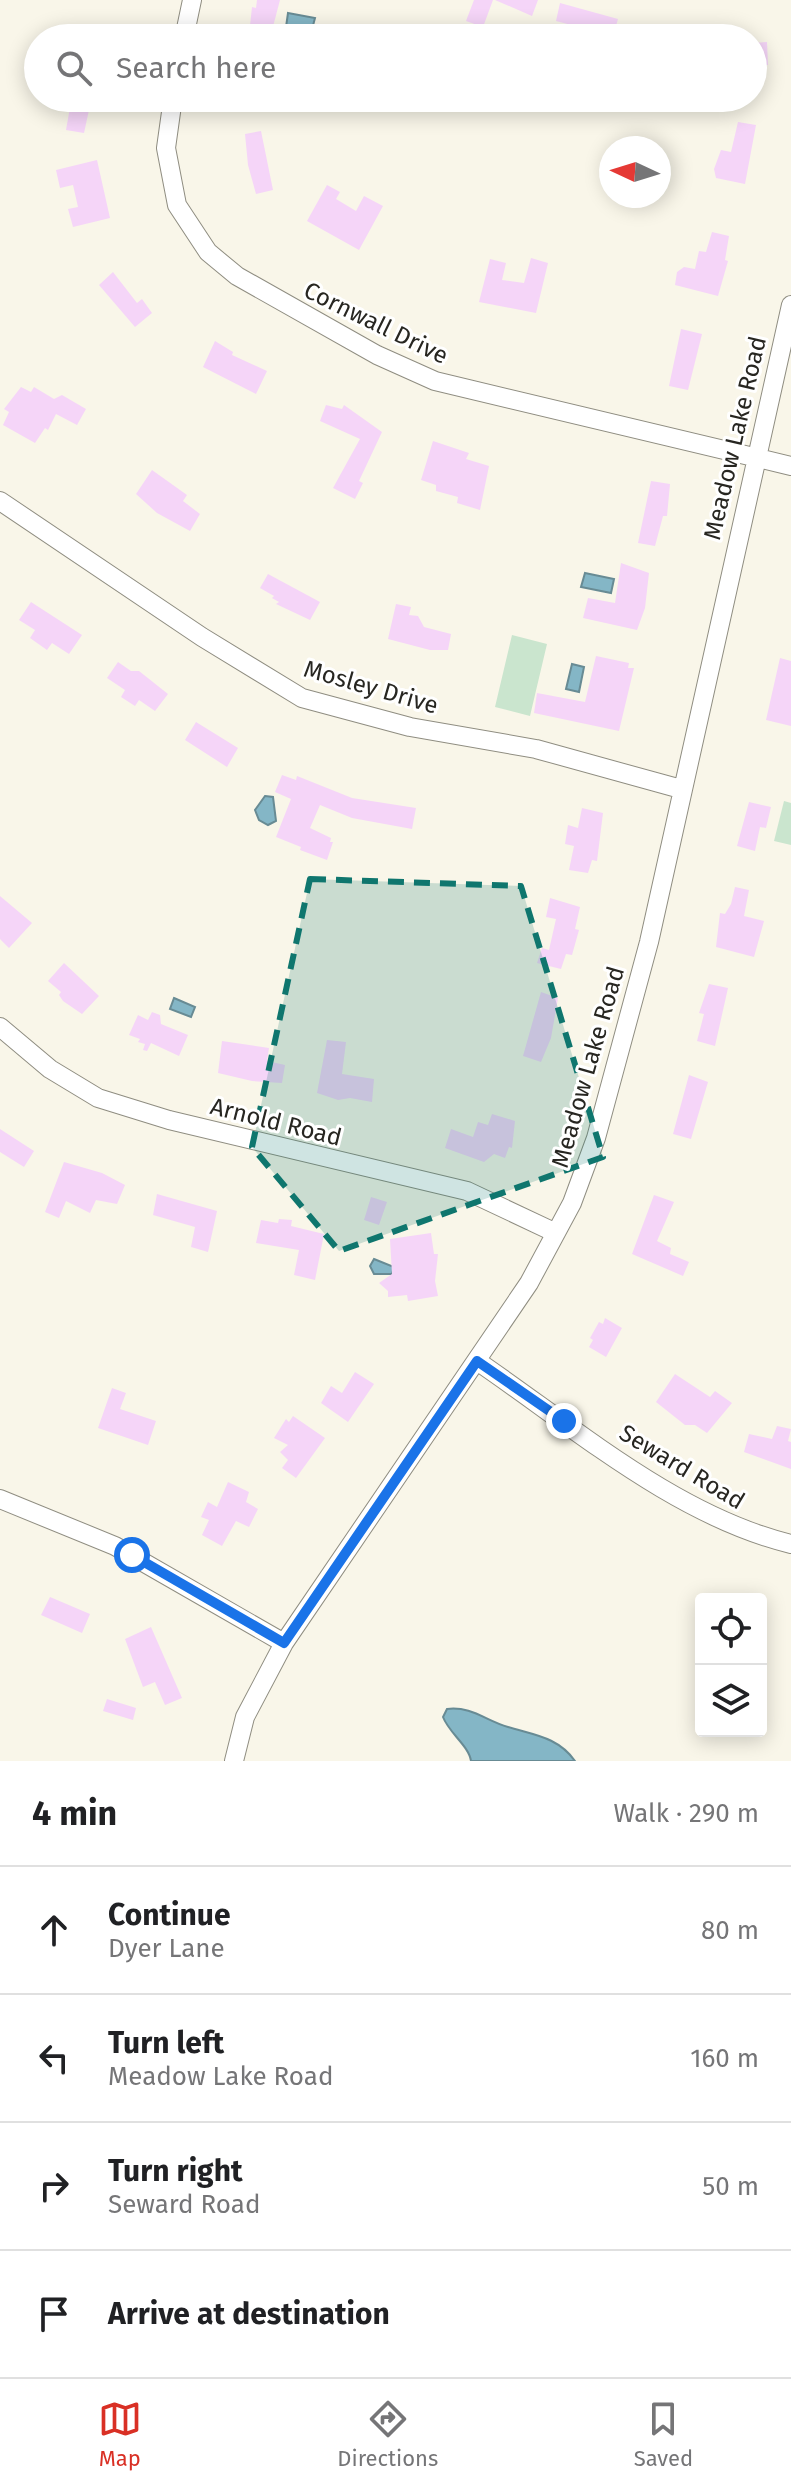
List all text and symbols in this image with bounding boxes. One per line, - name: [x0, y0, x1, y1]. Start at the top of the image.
- search box: [24, 24, 767, 112]
- icon: search: [52, 46, 96, 90]
- text: Search here: [116, 50, 276, 86]
- north arrow: [599, 136, 671, 208]
- street label: Cornwall Drive: [299, 276, 453, 370]
- street label: Meadow Lake Road: [698, 333, 772, 543]
- street label: Mosley Drive: [301, 654, 441, 720]
- street label: Meadow Lake Road: [546, 963, 630, 1171]
- street label: Arnold Road: [208, 1092, 344, 1152]
- route end: [546, 1403, 582, 1439]
- street label: Seward Road: [614, 1419, 750, 1515]
- route start: [114, 1537, 150, 1573]
- map controls: [695, 1593, 767, 1737]
- button: locate: [695, 1593, 767, 1665]
- button: layers: [695, 1665, 767, 1737]
- text: 4 min: [32, 1793, 117, 1834]
- text: Walk · 290 m: [614, 1798, 759, 1829]
- text: Continue: [108, 1897, 231, 1933]
- icon: ahead: [32, 1908, 76, 1952]
- text: 80 m: [701, 1915, 759, 1946]
- text: Dyer Lane: [108, 1933, 225, 1964]
- text: Turn left: [108, 2025, 224, 2061]
- icon: left: [32, 2036, 76, 2080]
- text: 160 m: [690, 2043, 759, 2074]
- text: Meadow Lake Road: [108, 2061, 333, 2092]
- text: Turn right: [108, 2153, 243, 2189]
- icon: right: [32, 2164, 76, 2208]
- text: 50 m: [702, 2171, 759, 2202]
- text: Seward Road: [108, 2189, 260, 2220]
- icon: arrive: [32, 2292, 76, 2336]
- text: Arrive at destination: [108, 2296, 390, 2332]
- tab: Map: [98, 2397, 142, 2472]
- tab: Directions: [337, 2397, 438, 2472]
- tab: Saved: [634, 2397, 693, 2472]

